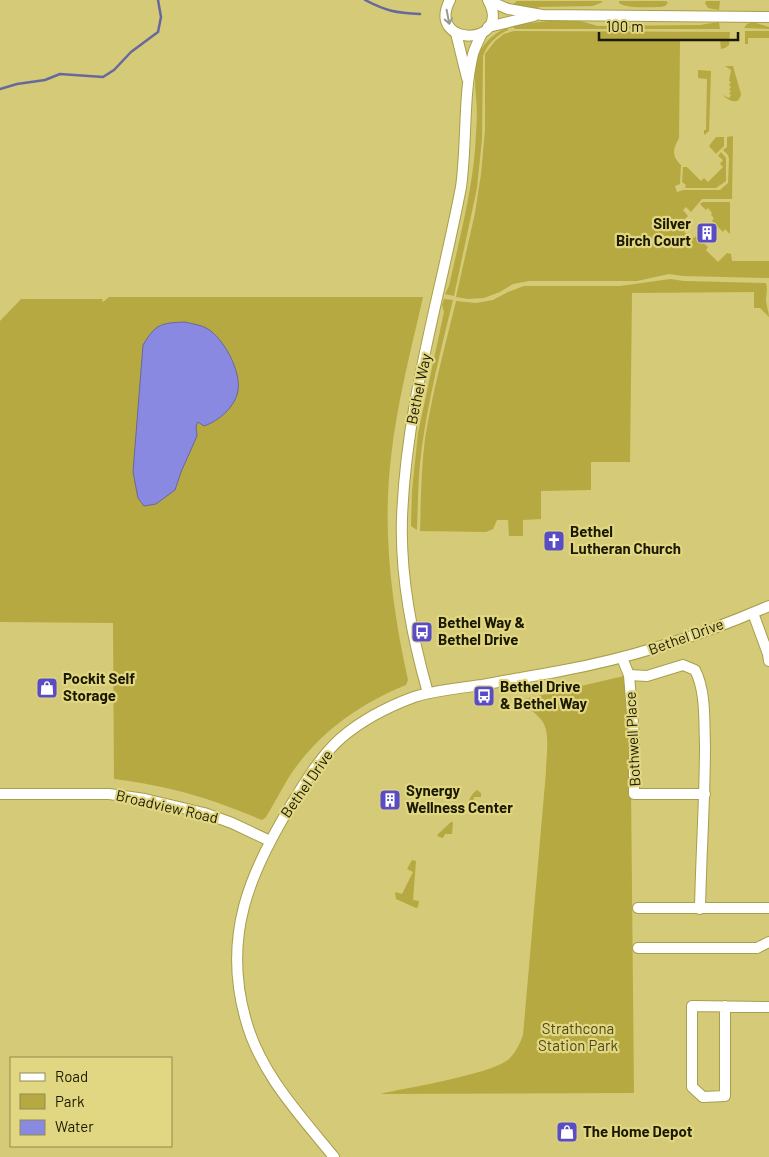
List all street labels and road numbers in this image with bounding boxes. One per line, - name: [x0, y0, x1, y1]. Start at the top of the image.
- street label: Bethel Way: [402, 352, 434, 426]
- street label: Bethel Drive: [646, 614, 726, 658]
- street label: Bothwell Place: [621, 691, 643, 787]
- street label: Bethel Drive: [276, 746, 336, 821]
- street label: Broadview Road: [114, 785, 220, 827]

